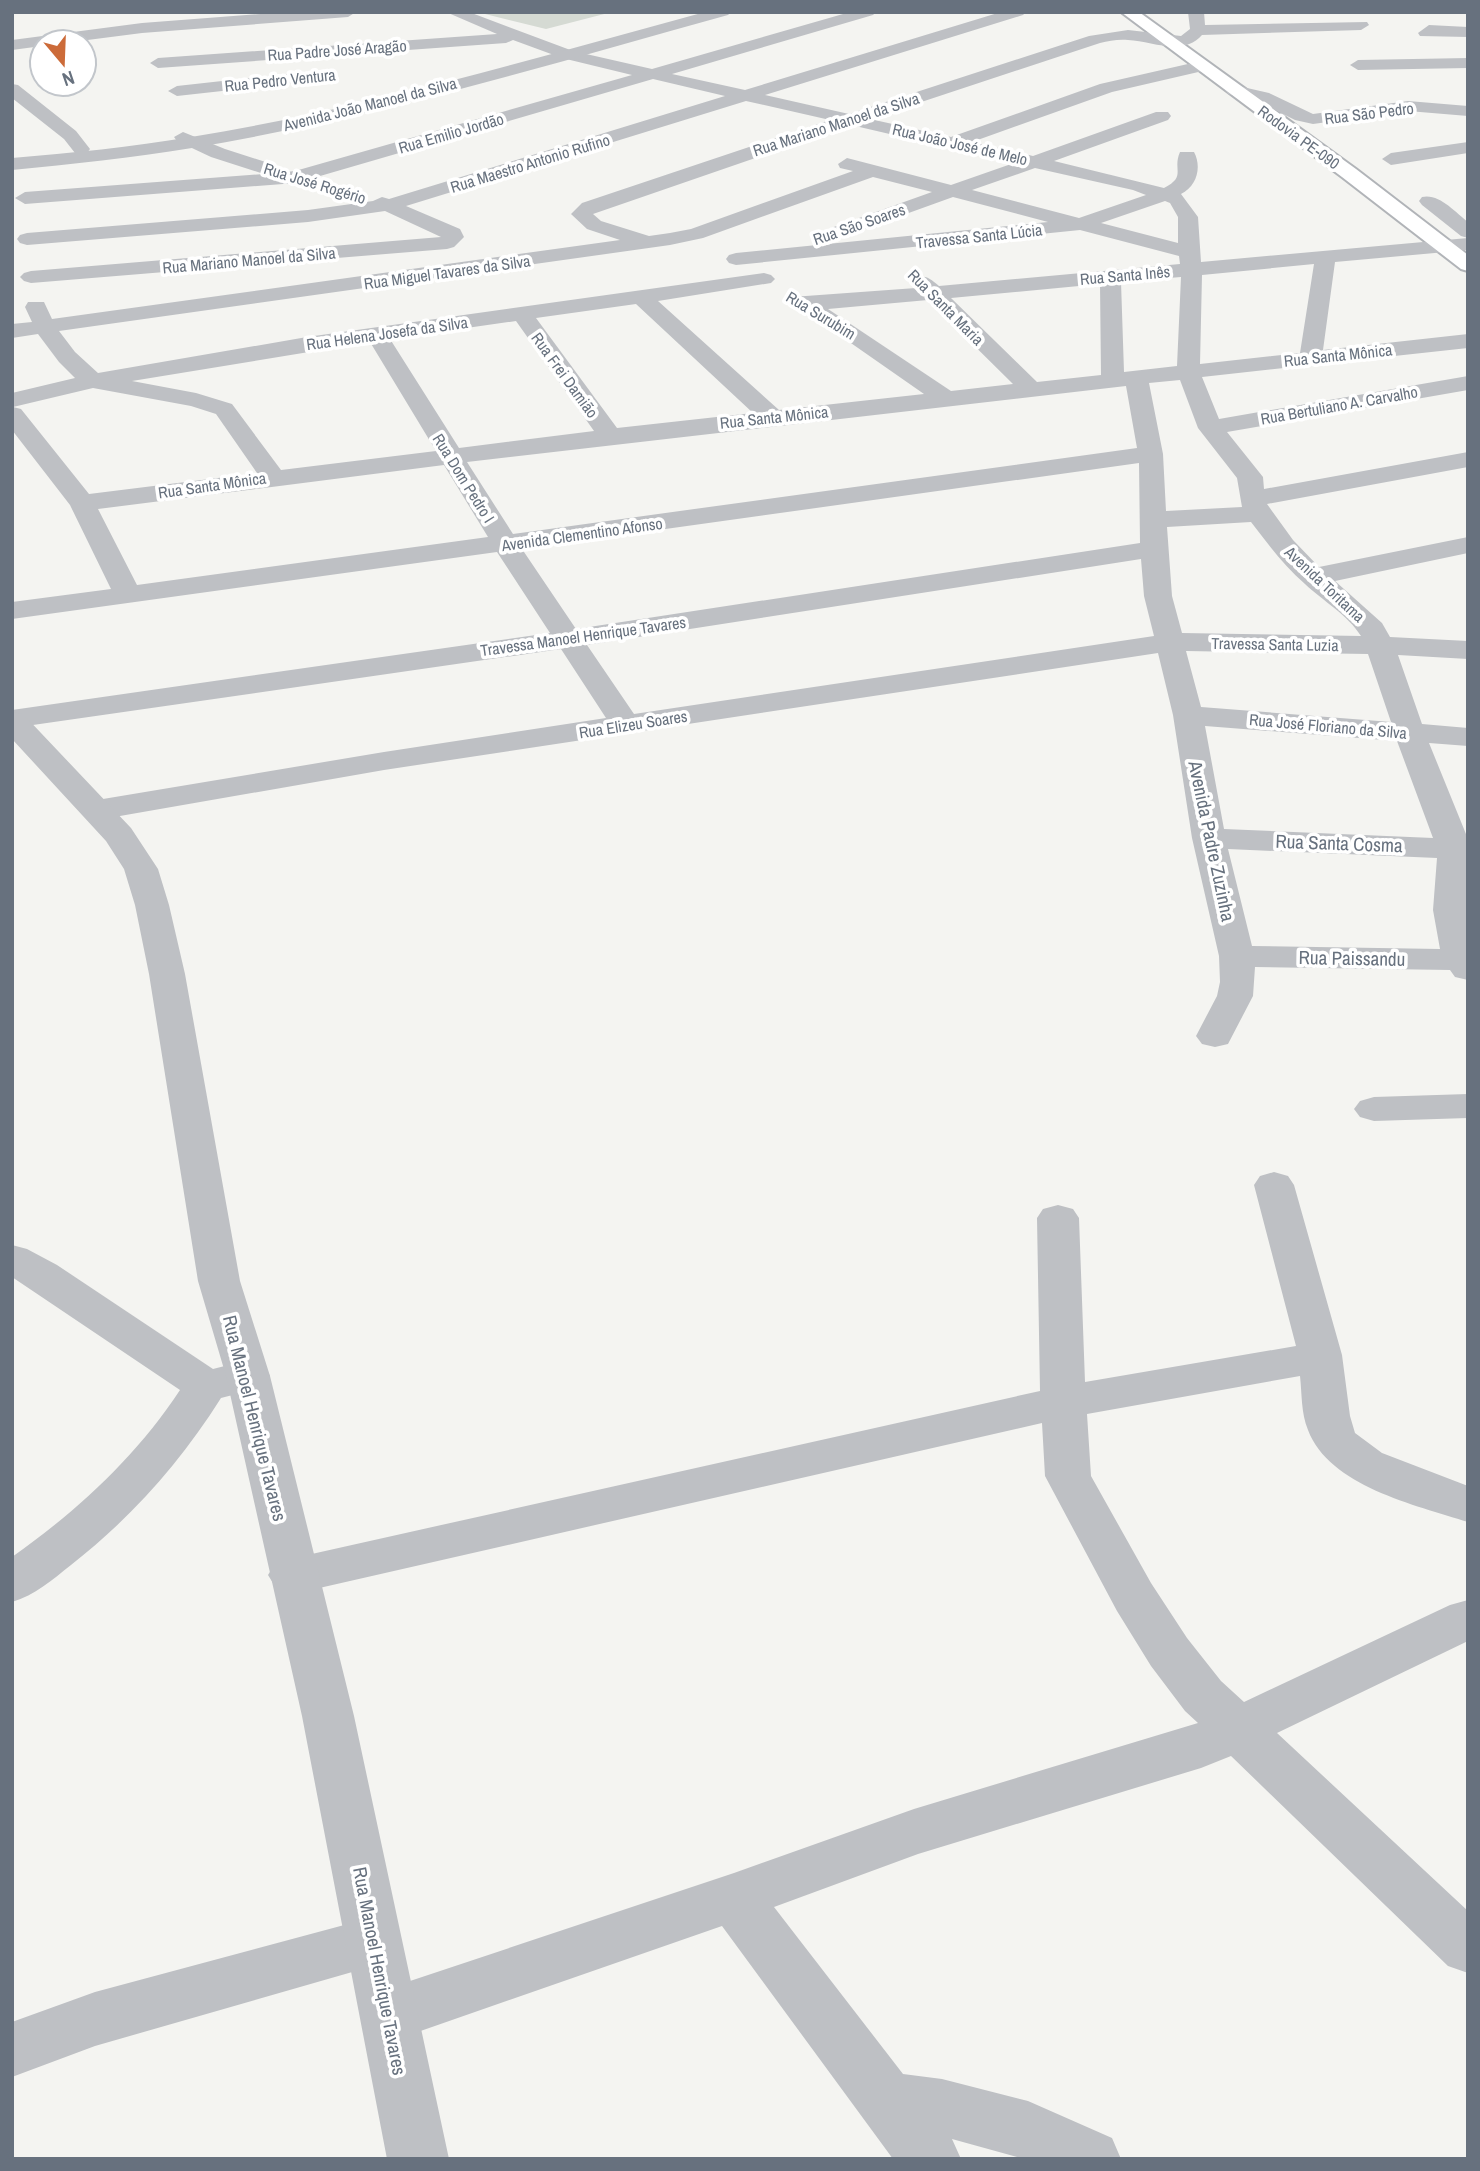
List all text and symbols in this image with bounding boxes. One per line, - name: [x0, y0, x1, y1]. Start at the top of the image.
- north arrow: [28, 28, 98, 98]
- street label: Rua Padre José Aragão: [267, 34, 407, 66]
- street label: Rua Pedro Ventura: [223, 63, 337, 97]
- text: N: [59, 65, 78, 93]
- street label: Avenida João Manoel da Silva: [280, 72, 460, 136]
- street label: Rua Mariano Manoel da Silva: [750, 87, 923, 161]
- street label: Rua São Pedro: [1323, 97, 1415, 129]
- street label: Rodovia PE-090: [1254, 100, 1344, 174]
- street label: Rua Emilio Jordão: [396, 107, 506, 159]
- street label: Rua João José de Melo: [890, 118, 1030, 170]
- street label: Rua Maestro Antonio Rufino: [448, 128, 612, 198]
- street label: Rua José Rogério: [261, 157, 369, 209]
- street label: Rua São Soares: [810, 198, 908, 250]
- street label: Travessa Santa Lúcia: [915, 218, 1044, 254]
- street label: Rua Mariano Manoel da Silva: [162, 241, 337, 279]
- street label: Rua Miguel Tavares da Silva: [362, 249, 532, 295]
- street label: Rua Santa Inês: [1079, 260, 1171, 290]
- street label: Rua Santa Maria: [903, 264, 989, 350]
- street label: Rua Surubim: [782, 286, 860, 344]
- street label: Rua Helena Josefa da Silva: [305, 311, 470, 355]
- street label: Rua Frei Damião: [527, 328, 603, 422]
- street label: Rua Santa Mônica: [1283, 338, 1394, 372]
- street label: Rua Bertuliano A. Carvalho: [1259, 380, 1419, 430]
- street label: Rua Santa Mônica: [719, 400, 830, 434]
- street label: Rua Dom Pedro I: [428, 429, 500, 527]
- street label: Rua Santa Mônica: [157, 466, 268, 503]
- street label: Avenida Clementino Afonso: [499, 512, 664, 556]
- street label: Avenida Toritama: [1279, 540, 1370, 627]
- street label: Travessa Manoel Henrique Tavares: [479, 611, 687, 661]
- street label: Travessa Santa Luzia: [1211, 632, 1339, 656]
- street label: Rua Elizeu Soares: [577, 705, 689, 743]
- street label: Rua José Floriano da Silva: [1248, 708, 1408, 744]
- street label: Avenida Padre Zuzinha: [1182, 757, 1242, 924]
- street label: Rua Santa Cosma: [1275, 828, 1403, 858]
- street label: Rua Paissandu: [1299, 944, 1405, 972]
- street label: Rua Manoel Henrique Tavares: [217, 1312, 293, 1524]
- street label: Rua Manoel Henrique Tavares: [347, 1865, 413, 2077]

